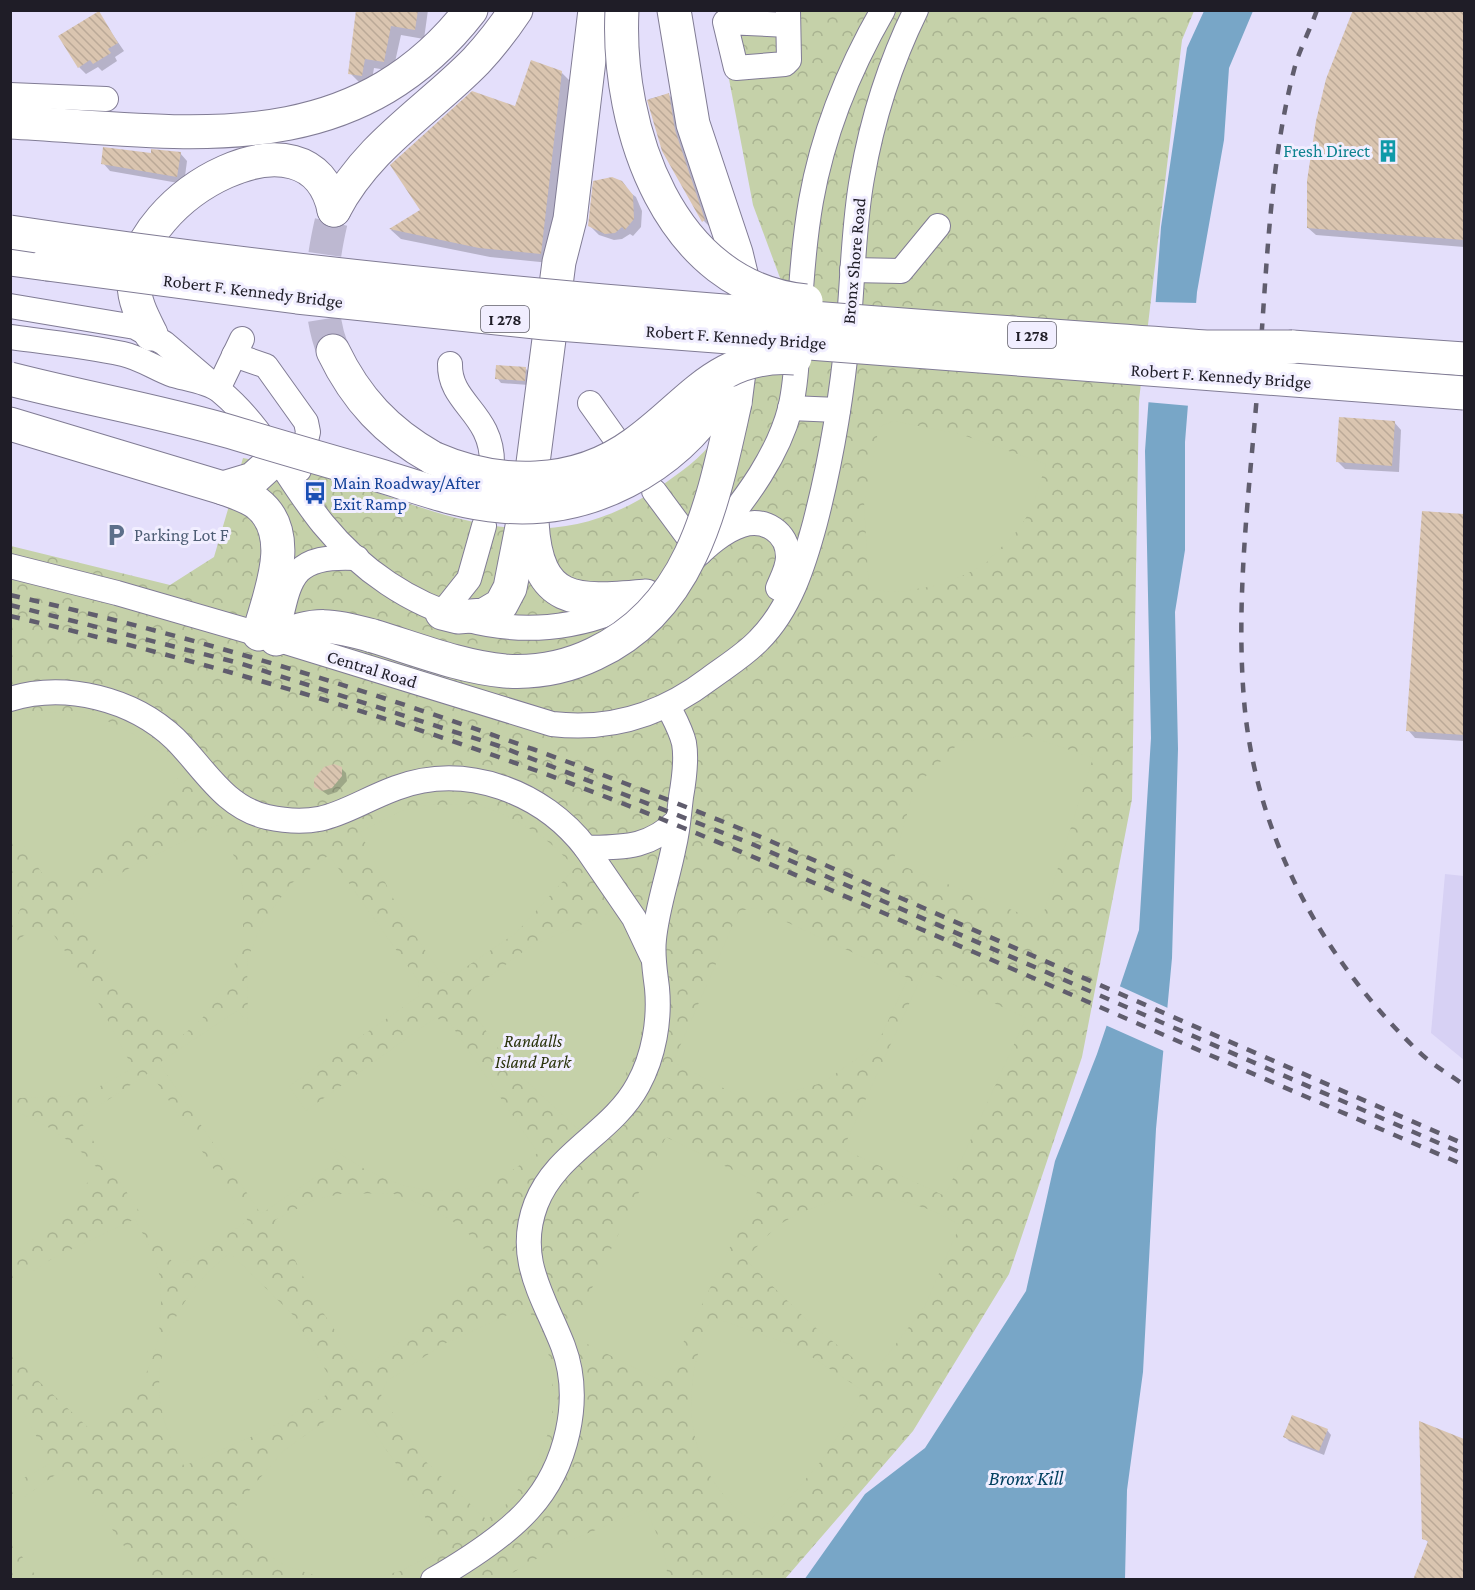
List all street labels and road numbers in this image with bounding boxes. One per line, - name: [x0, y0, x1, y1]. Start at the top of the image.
- street label: Bronx Shore Road: [838, 196, 870, 325]
- street label: Robert F. Kennedy Bridge: [162, 270, 344, 312]
- road number: I 278: [481, 306, 529, 332]
- street label: Robert F. Kennedy Bridge: [645, 321, 827, 353]
- road number: I 278: [1008, 322, 1056, 348]
- street label: Robert F. Kennedy Bridge: [1130, 360, 1312, 392]
- street label: Central Road: [325, 646, 420, 692]

